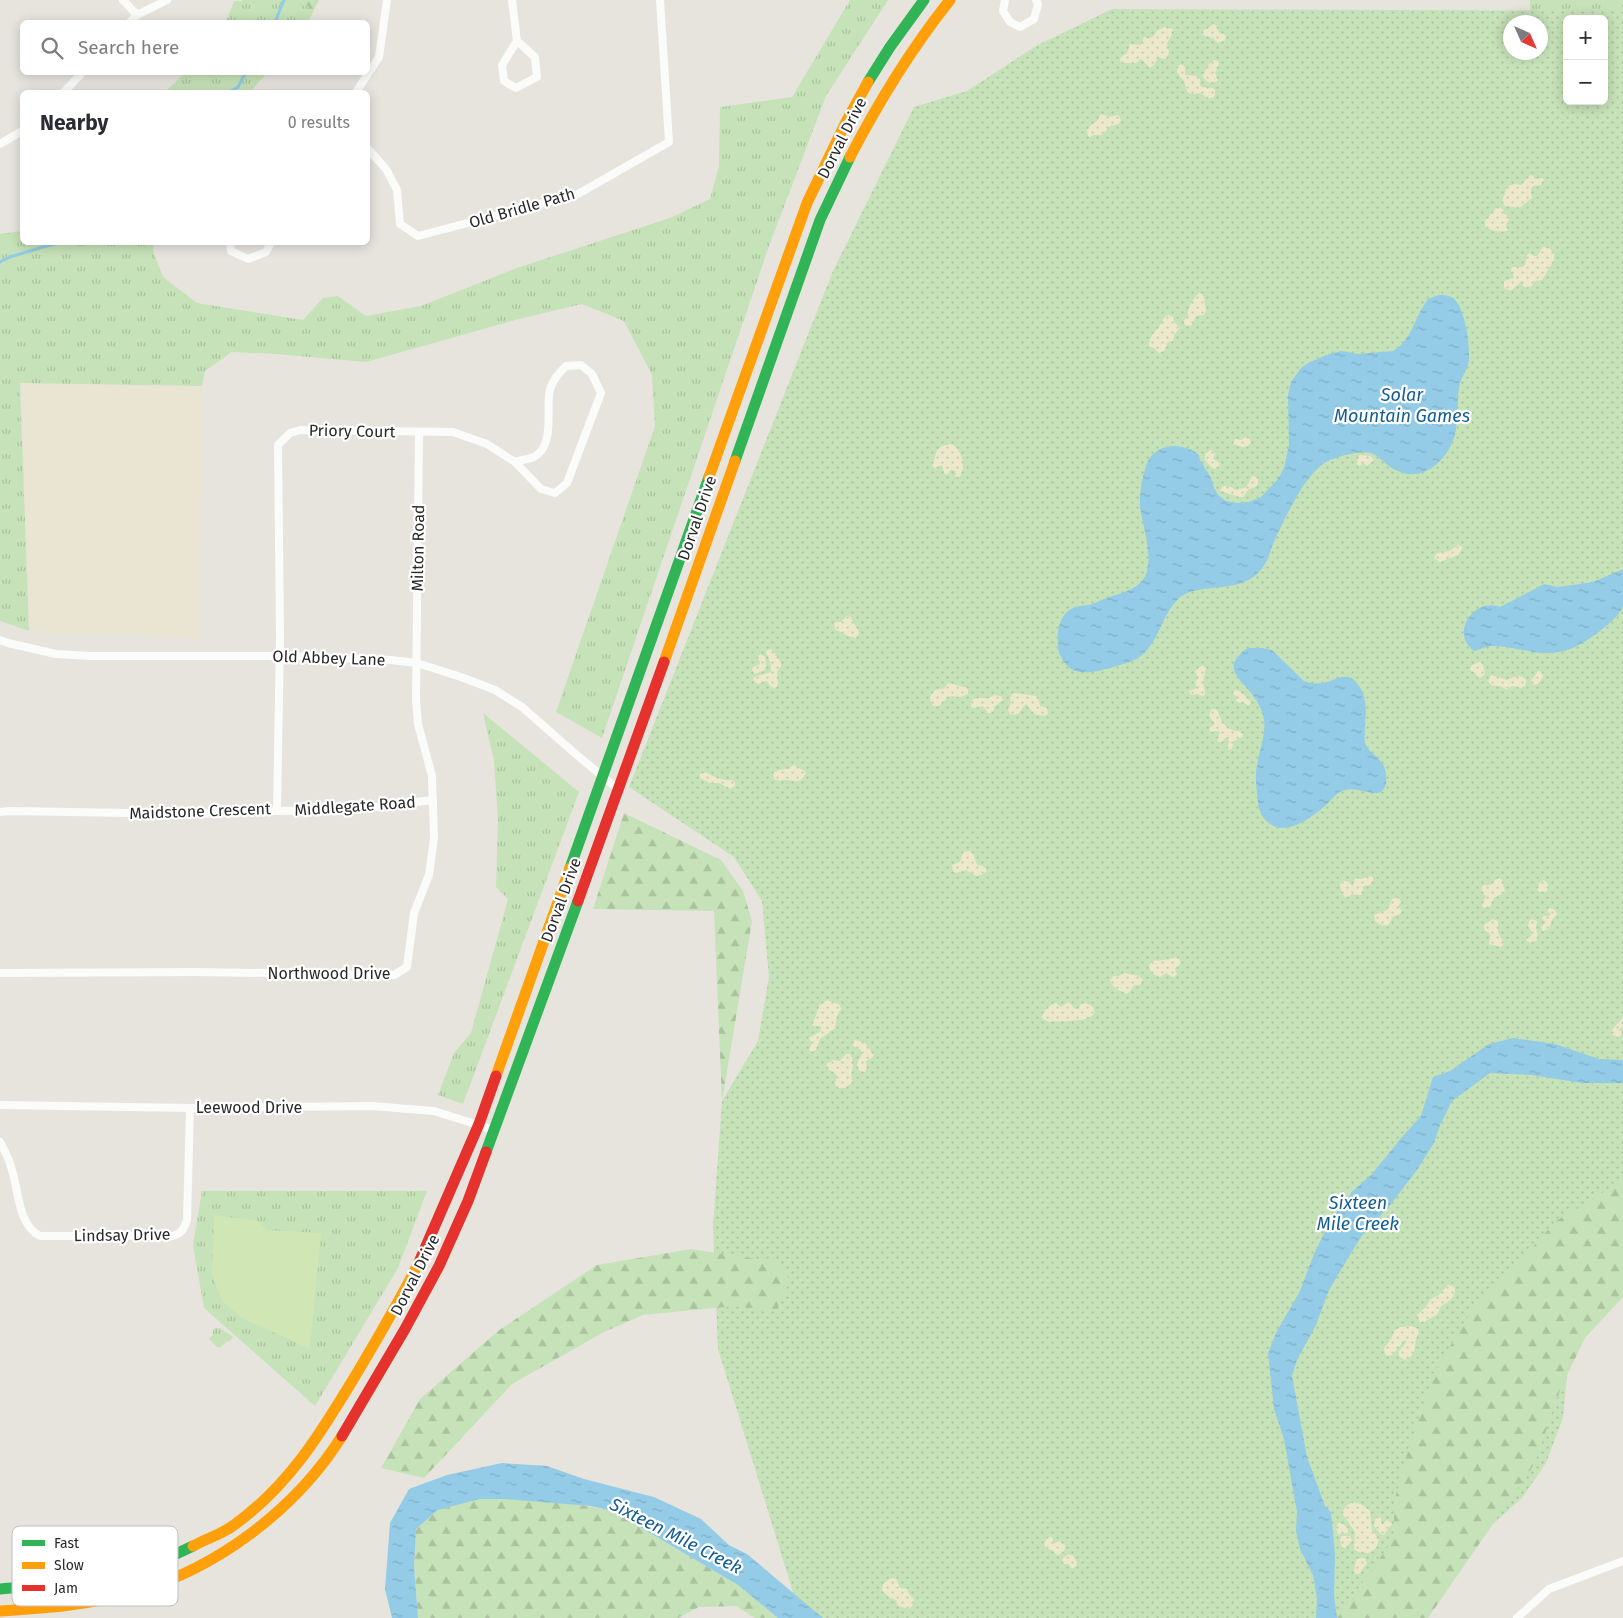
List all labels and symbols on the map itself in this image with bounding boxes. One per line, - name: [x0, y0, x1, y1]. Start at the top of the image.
- north arrow: [1503, 15, 1548, 60]
- street label: Dorval Drive: [813, 94, 871, 182]
- street label: Old Bridle Path: [467, 184, 577, 232]
- water label: Solar Mountain Games: [1334, 384, 1470, 427]
- street label: Priory Court: [309, 421, 396, 441]
- street label: Dorval Drive: [674, 473, 720, 563]
- street label: Milton Road: [408, 504, 428, 592]
- street label: Old Abbey Lane: [272, 647, 386, 669]
- street label: Middlegate Road: [294, 792, 416, 820]
- street label: Maidstone Crescent: [129, 799, 271, 823]
- street label: Dorval Drive: [537, 855, 585, 945]
- street label: Northwood Drive: [267, 964, 391, 983]
- street label: Leewood Drive: [196, 1098, 302, 1117]
- water label: Sixteen Mile Creek: [1317, 1192, 1399, 1235]
- street label: Lindsay Drive: [73, 1225, 171, 1245]
- street label: Dorval Drive: [386, 1231, 444, 1319]
- water label: Sixteen Mile Creek: [605, 1493, 746, 1579]
- legend: [12, 1526, 178, 1606]
- text: Fast: [54, 1535, 80, 1552]
- text: Slow: [54, 1557, 84, 1574]
- text: Jam: [54, 1580, 78, 1597]

